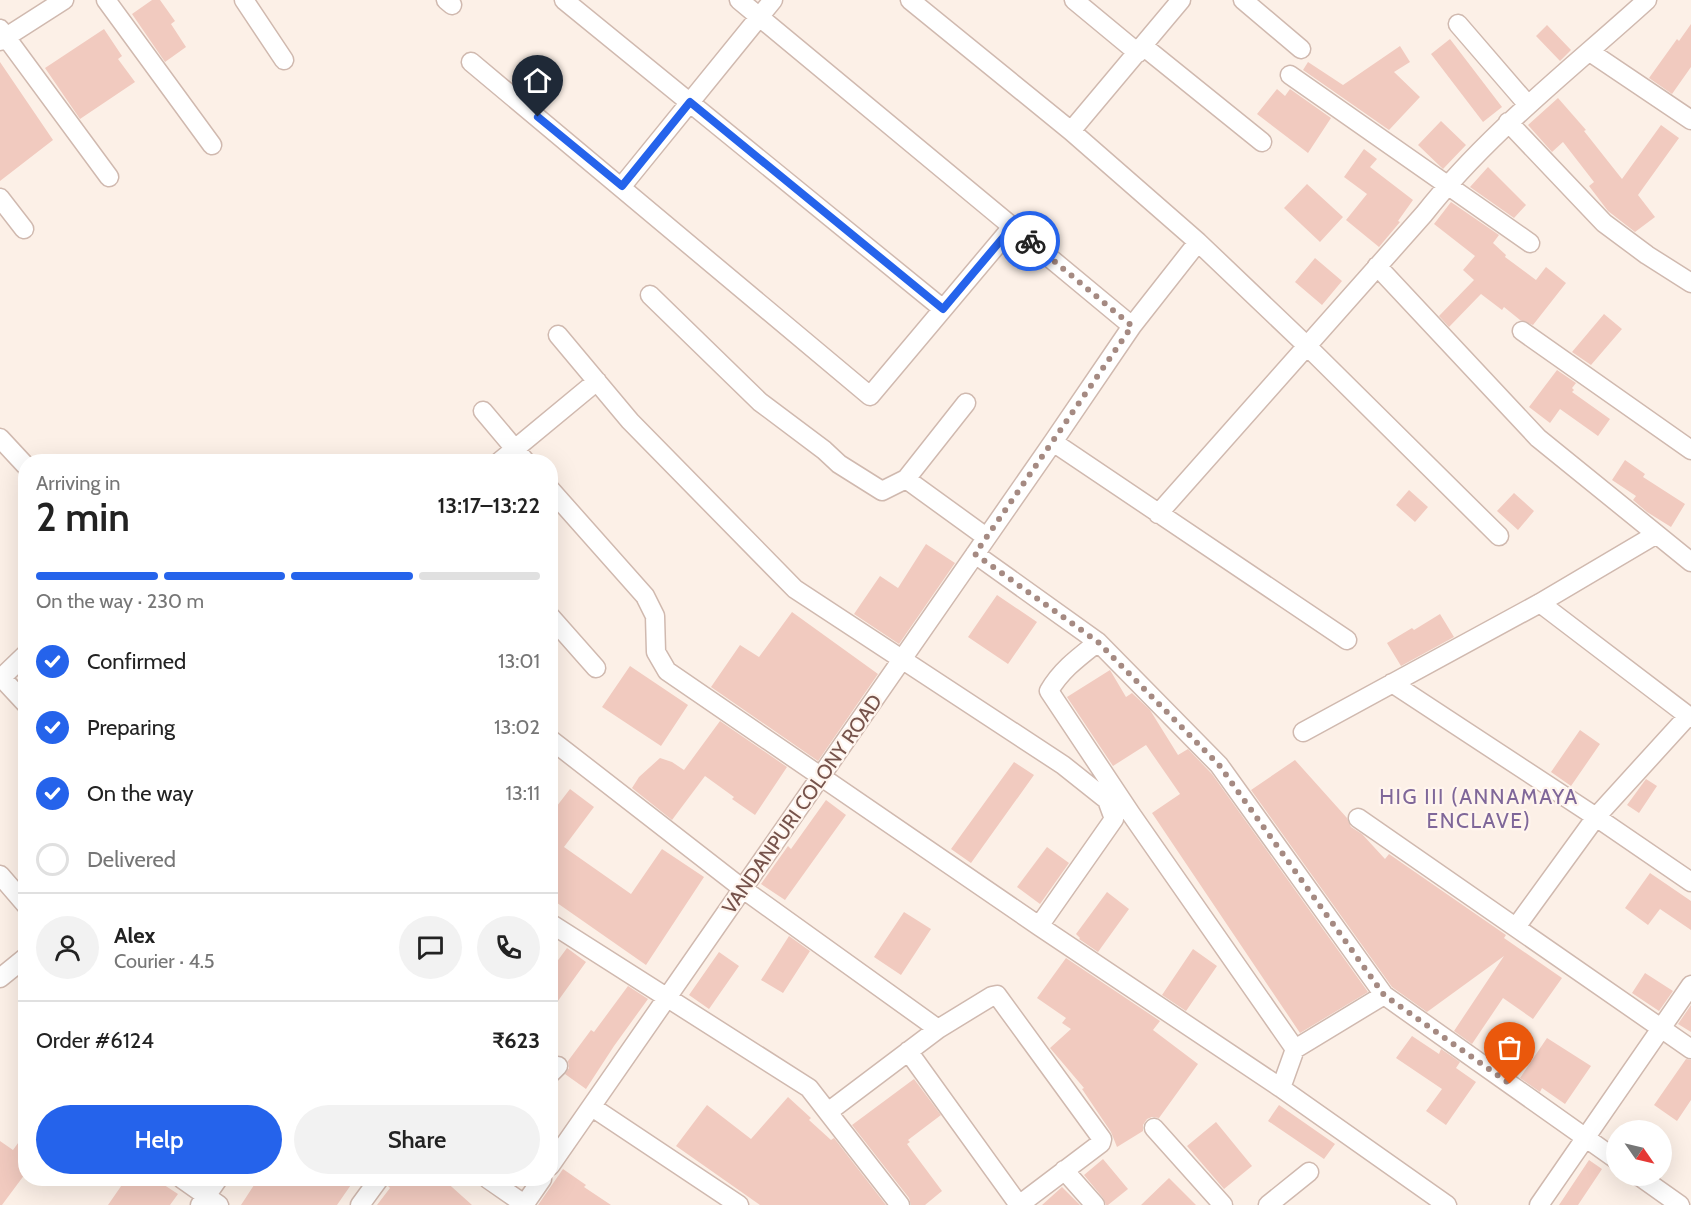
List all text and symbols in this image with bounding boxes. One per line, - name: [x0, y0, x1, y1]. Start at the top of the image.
- pin: [512, 55, 563, 117]
- icon: home: [521, 64, 554, 97]
- courier: [1000, 211, 1060, 271]
- icon: bike: [1014, 225, 1047, 258]
- text: Arriving in: [36, 471, 120, 495]
- text: 13:17–13:22: [438, 492, 540, 519]
- text: 2 min: [36, 493, 130, 541]
- text: On the way · 230 m: [36, 589, 204, 613]
- icon: check: [36, 645, 69, 678]
- text: Confirmed: [87, 648, 186, 675]
- text: 13:01: [498, 649, 540, 673]
- street label: VANDANPURI COLONY ROAD: [717, 690, 887, 918]
- icon: check: [36, 711, 69, 744]
- text: Preparing: [87, 714, 175, 741]
- text: 13:02: [494, 715, 540, 739]
- icon: check: [36, 777, 69, 810]
- text: On the way: [87, 780, 194, 807]
- text: 13:11: [505, 781, 540, 805]
- district label: HIG III (ANNAMAYA ENCLAVE): [1379, 784, 1579, 833]
- text: Delivered: [87, 846, 176, 873]
- button: person: [36, 916, 99, 979]
- button: chat: [399, 916, 462, 979]
- button: phone: [477, 916, 540, 979]
- text: Alex: [114, 922, 155, 949]
- text: Courier · 4.5: [114, 949, 215, 973]
- pin: [1484, 1022, 1535, 1084]
- text: Order #6124: [36, 1027, 154, 1054]
- text: ₹623: [492, 1027, 540, 1054]
- icon: bag: [1493, 1031, 1526, 1064]
- button: Help: [36, 1105, 282, 1174]
- button: Share: [294, 1105, 540, 1174]
- north arrow: [1606, 1120, 1672, 1186]
- map controls: [1606, 1120, 1672, 1186]

